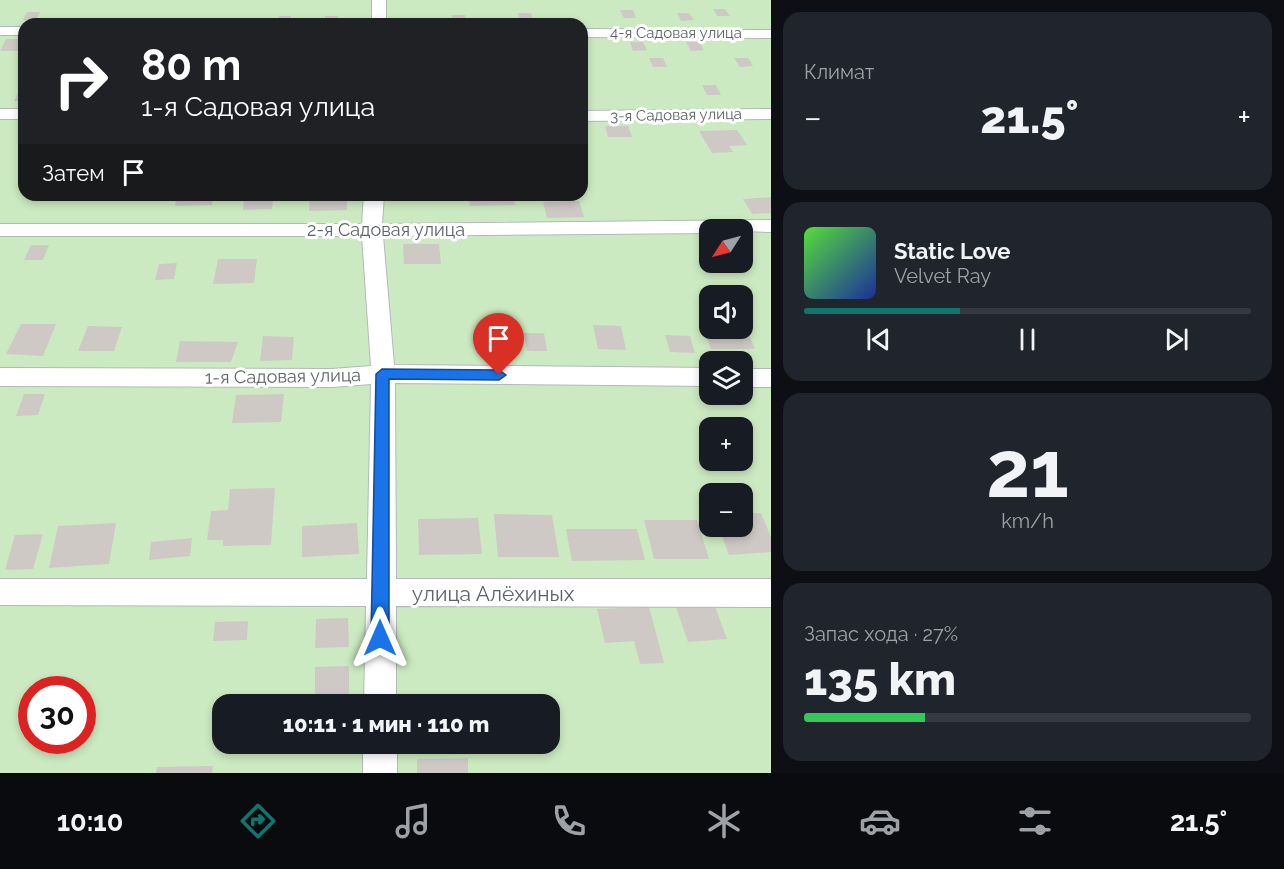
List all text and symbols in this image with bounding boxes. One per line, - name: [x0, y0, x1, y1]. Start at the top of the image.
- street label: 4-я Садовая улица: [610, 24, 742, 42]
- text: 80 m: [141, 41, 241, 90]
- icon: right: [42, 42, 120, 120]
- text: Климат: [804, 60, 874, 84]
- text: 1-я Садовая улица: [141, 91, 375, 122]
- text: 21.5°: [980, 91, 1079, 144]
- text: −: [804, 98, 822, 137]
- text: +: [1237, 98, 1251, 137]
- street label: 3-я Садовая улица: [610, 105, 742, 125]
- icon: arrive: [117, 156, 150, 189]
- text: Затем: [42, 160, 105, 186]
- street label: 2-я Садовая улица: [307, 219, 465, 240]
- north arrow: [699, 219, 753, 273]
- map controls: [699, 219, 753, 537]
- text: Static Love: [894, 238, 1011, 264]
- text: Velvet Ray: [894, 264, 991, 288]
- button: sound: [699, 285, 753, 339]
- pin: [473, 313, 524, 375]
- icon: arrive: [482, 322, 515, 355]
- icon: previous: [862, 323, 895, 356]
- icon: pause: [1011, 323, 1044, 356]
- icon: next: [1160, 323, 1193, 356]
- button: layers: [699, 351, 753, 405]
- street label: 1-я Садовая улица: [205, 364, 361, 388]
- button: +: [699, 417, 753, 471]
- text: 21: [986, 424, 1069, 515]
- button: −: [699, 483, 753, 537]
- text: km/h: [1001, 509, 1054, 533]
- street label: улица Алёхиных: [412, 581, 575, 606]
- position arrow: [348, 606, 412, 670]
- text: Запас хода · 27%: [804, 622, 958, 646]
- text: 135 km: [804, 653, 956, 706]
- speed limit sign: 30: [18, 676, 96, 754]
- text: 10:11 · 1 мин · 110 m: [283, 711, 489, 737]
- icon: directions: [237, 800, 279, 842]
- icon: music: [392, 800, 434, 842]
- icon: phone: [548, 800, 590, 842]
- icon: climate: [703, 800, 745, 842]
- icon: car: [859, 800, 901, 842]
- icon: filters: [1014, 800, 1056, 842]
- text: 10:10: [57, 806, 123, 837]
- text: 21.5°: [1170, 806, 1227, 837]

